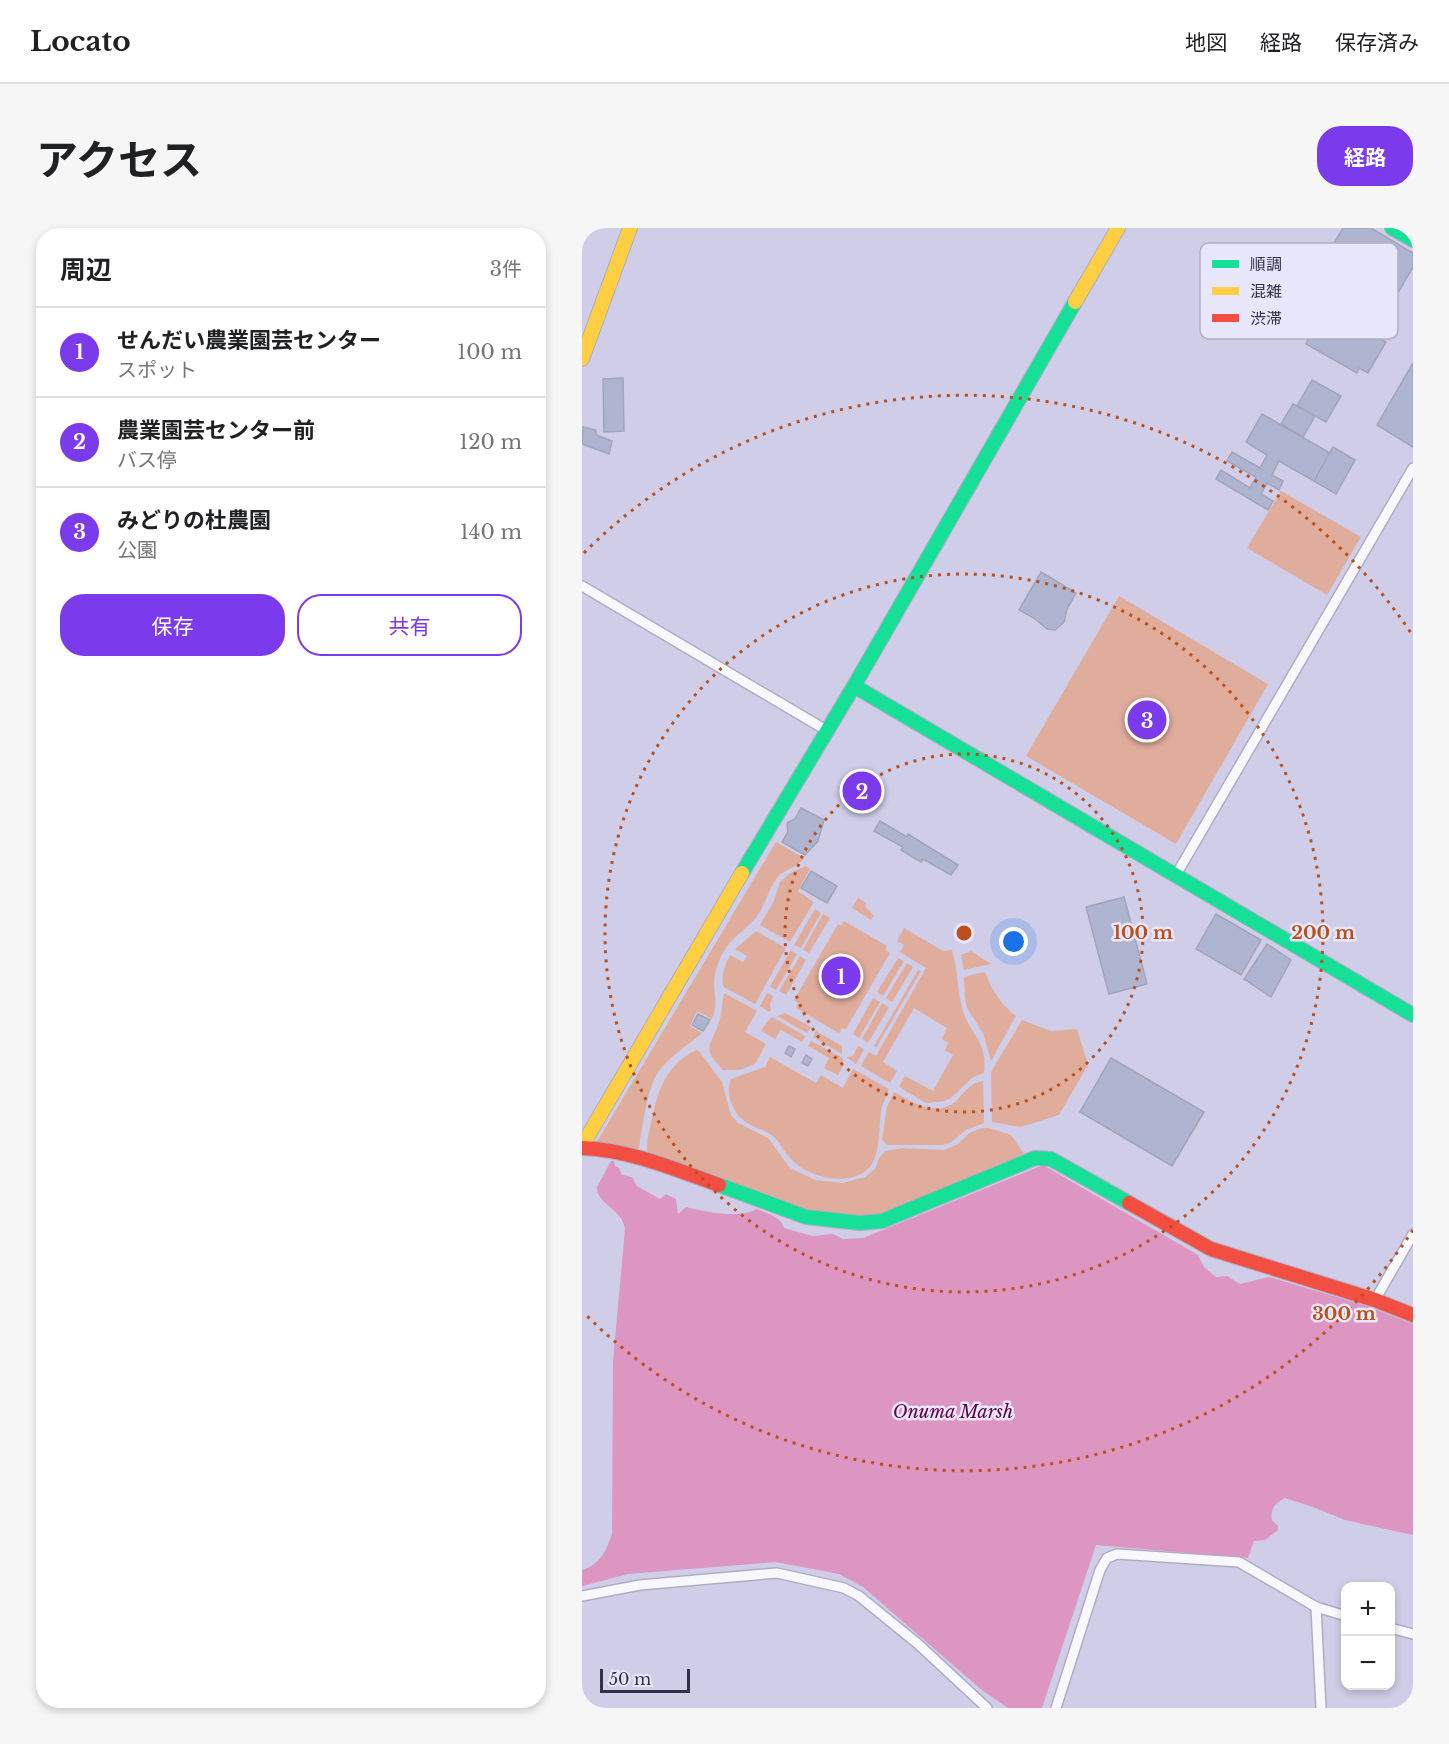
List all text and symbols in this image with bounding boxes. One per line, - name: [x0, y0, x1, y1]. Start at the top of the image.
- text: Locato: [30, 24, 131, 59]
- text: 地図: [1185, 30, 1227, 56]
- text: 経路: [1260, 30, 1302, 56]
- text: 保存済み: [1335, 30, 1419, 56]
- button: 経路: [1317, 126, 1413, 186]
- text: アクセス: [36, 134, 202, 186]
- legend: [1200, 243, 1398, 339]
- text: 周辺: [60, 254, 112, 286]
- text: 順調: [1250, 254, 1282, 274]
- text: 3件: [490, 257, 522, 281]
- text: 混雑: [1250, 281, 1282, 301]
- text: 渋滞: [1250, 308, 1282, 328]
- text: せんだい農業園芸センター: [117, 327, 381, 354]
- text: 1: [75, 340, 84, 364]
- text: 100 m: [457, 340, 522, 364]
- text: スポット: [117, 358, 197, 382]
- text: 農業園芸センター前: [117, 417, 315, 444]
- text: 2: [73, 430, 86, 454]
- text: 120 m: [459, 430, 522, 454]
- text: バス停: [117, 448, 177, 472]
- text: みどりの杜農園: [117, 507, 271, 534]
- text: 3: [73, 520, 86, 544]
- text: 140 m: [460, 520, 522, 544]
- text: 公園: [117, 538, 157, 562]
- button: 保存: [60, 594, 285, 656]
- button: 共有: [297, 594, 522, 656]
- pin: 3: [1128, 698, 1166, 742]
- pin: 2: [842, 768, 882, 814]
- text: 100 m: [1113, 922, 1173, 944]
- text: 200 m: [1291, 922, 1355, 944]
- centre of rings: [954, 923, 974, 943]
- your location: [999, 927, 1028, 956]
- pin: 1: [822, 954, 860, 999]
- text: 300 m: [1312, 1303, 1376, 1325]
- water label: Onuma Marsh: [893, 1401, 1013, 1423]
- map controls: [1341, 1582, 1395, 1690]
- button: +: [1341, 1582, 1395, 1636]
- button: −: [1341, 1636, 1395, 1690]
- scale bar: [600, 1666, 690, 1694]
- text: 50 m: [609, 1669, 651, 1689]

